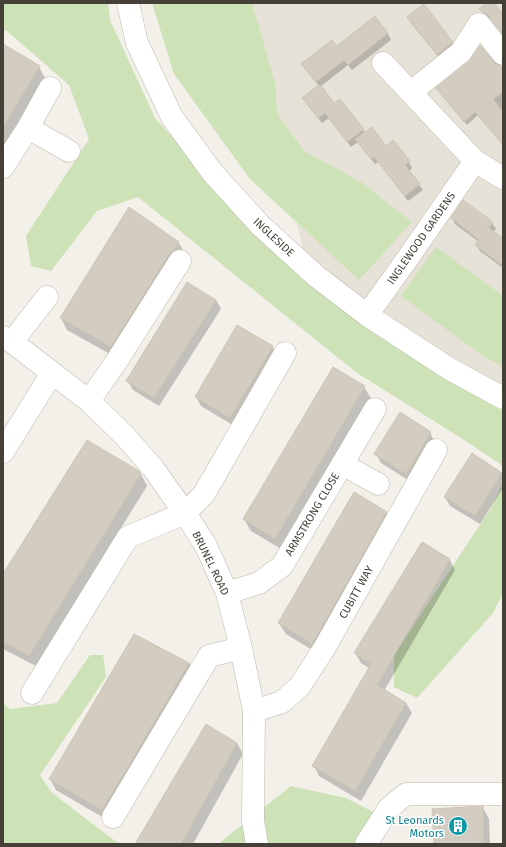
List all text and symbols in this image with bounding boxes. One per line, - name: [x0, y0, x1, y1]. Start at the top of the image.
- street label: INGLEWOOD GARDENS: [385, 190, 458, 287]
- street label: INGLESIDE: [251, 215, 297, 260]
- street label: ARMSTRONG CLOSE: [282, 470, 343, 558]
- street label: BRUNEL ROAD: [189, 529, 232, 597]
- street label: CUBITT WAY: [337, 564, 376, 621]
- place label: St Leonards Motors: [385, 814, 444, 840]
- building icon: St Leonards Motors: [447, 815, 469, 837]

